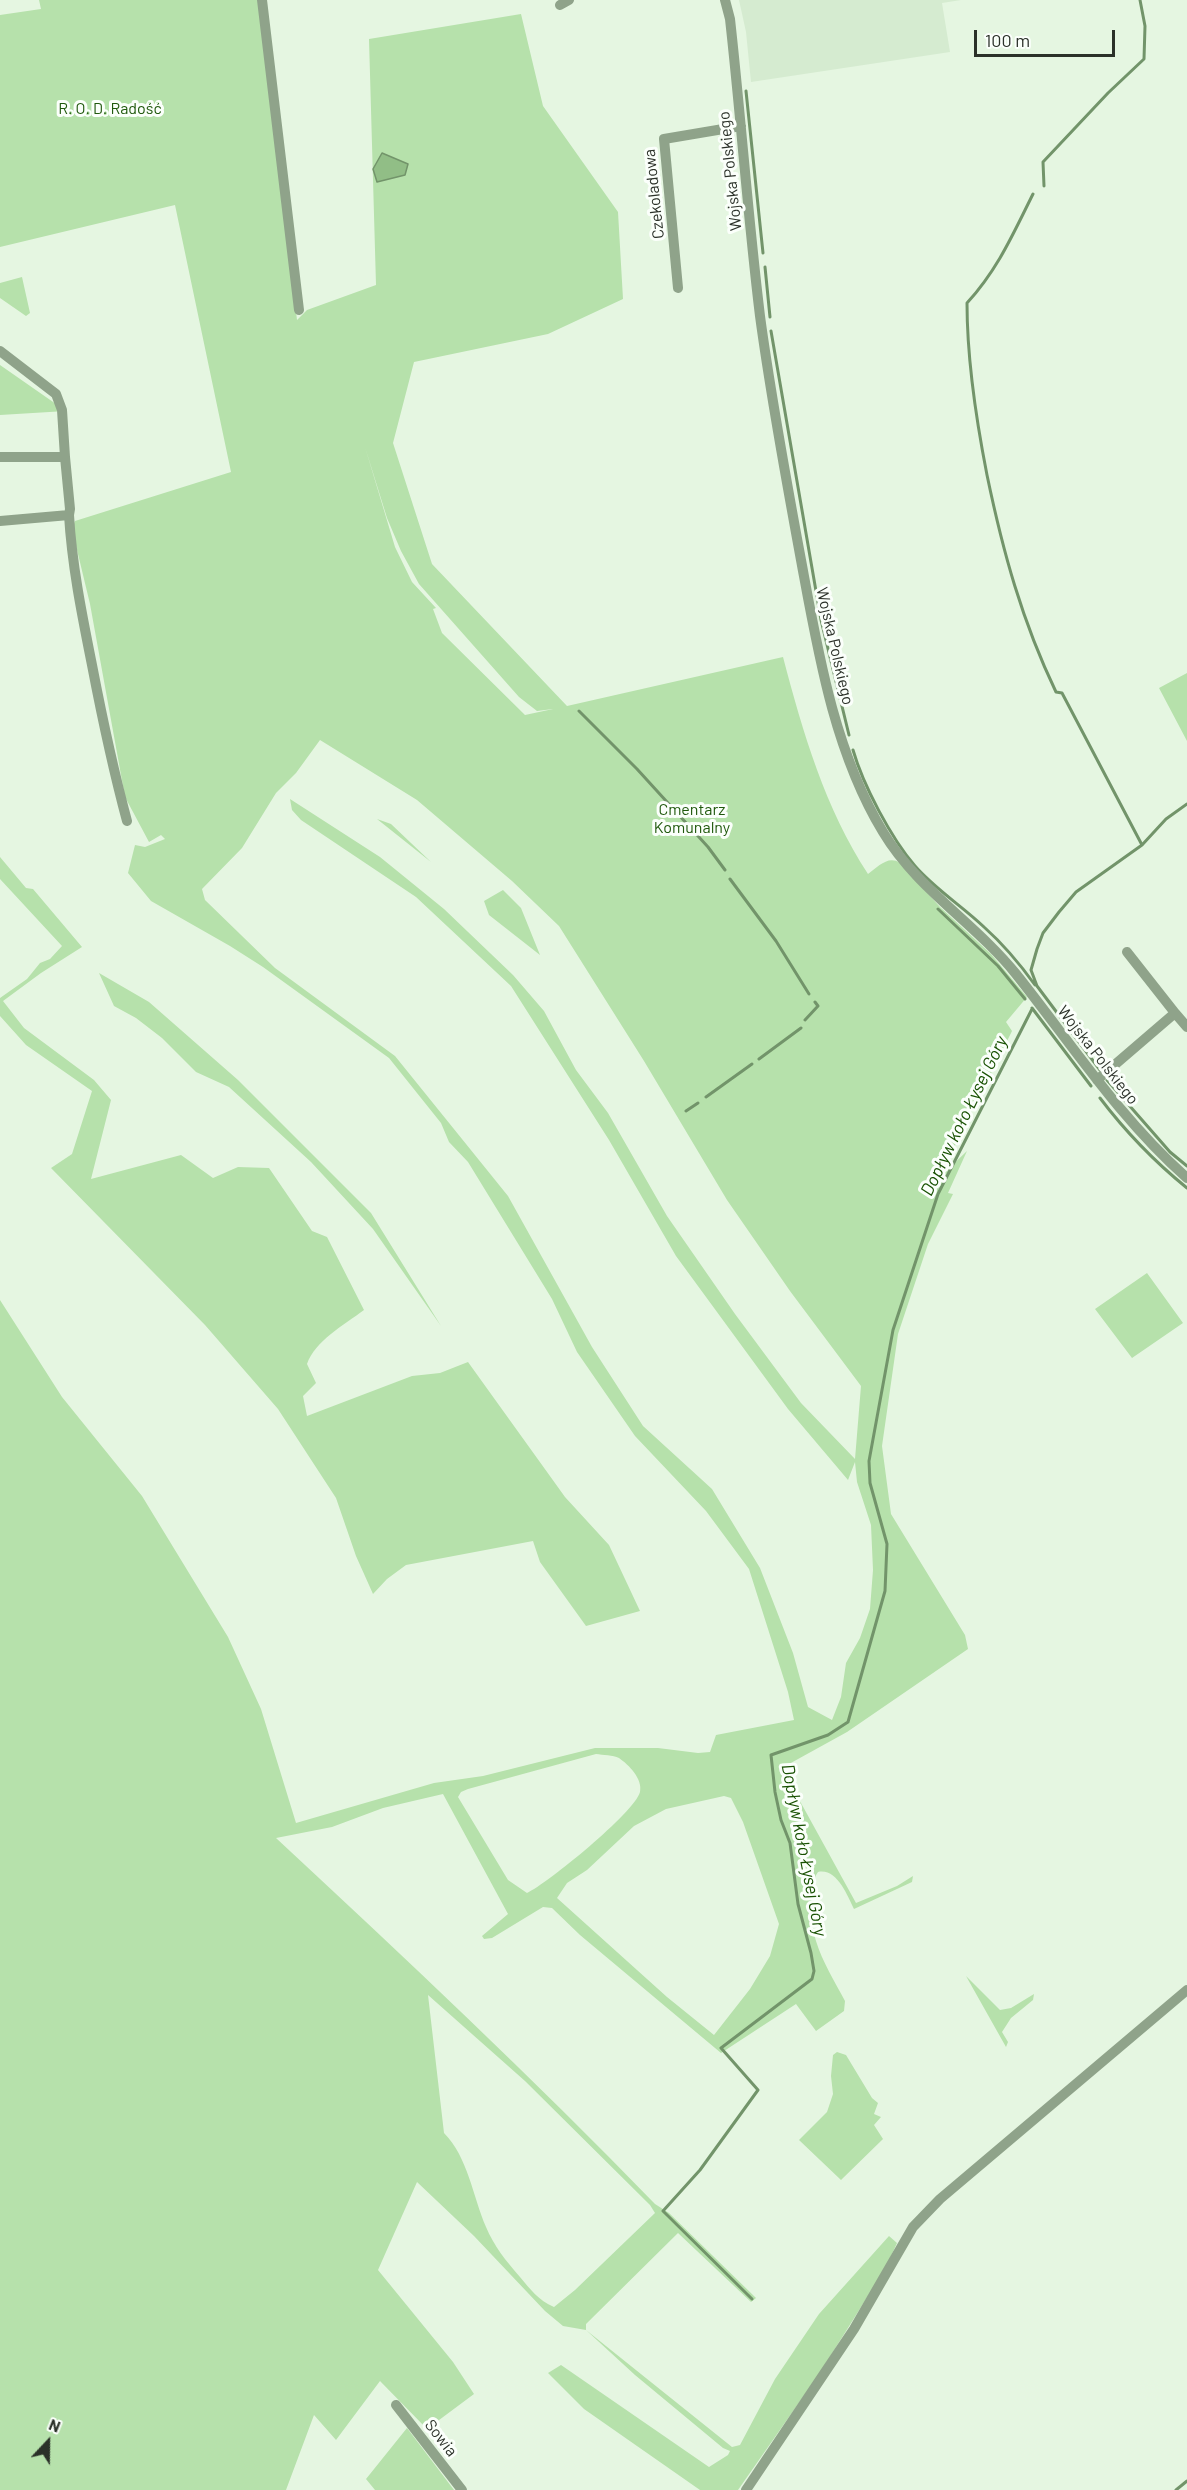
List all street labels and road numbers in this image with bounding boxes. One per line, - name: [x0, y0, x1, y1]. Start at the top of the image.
- street label: Wojska Polskiego: [714, 110, 746, 232]
- street label: Czekoladowa: [640, 148, 668, 240]
- street label: Wojska Polskiego: [812, 585, 858, 707]
- street label: Wojska Polskiego: [1053, 1002, 1143, 1108]
- street label: Sowia: [421, 2416, 461, 2460]

